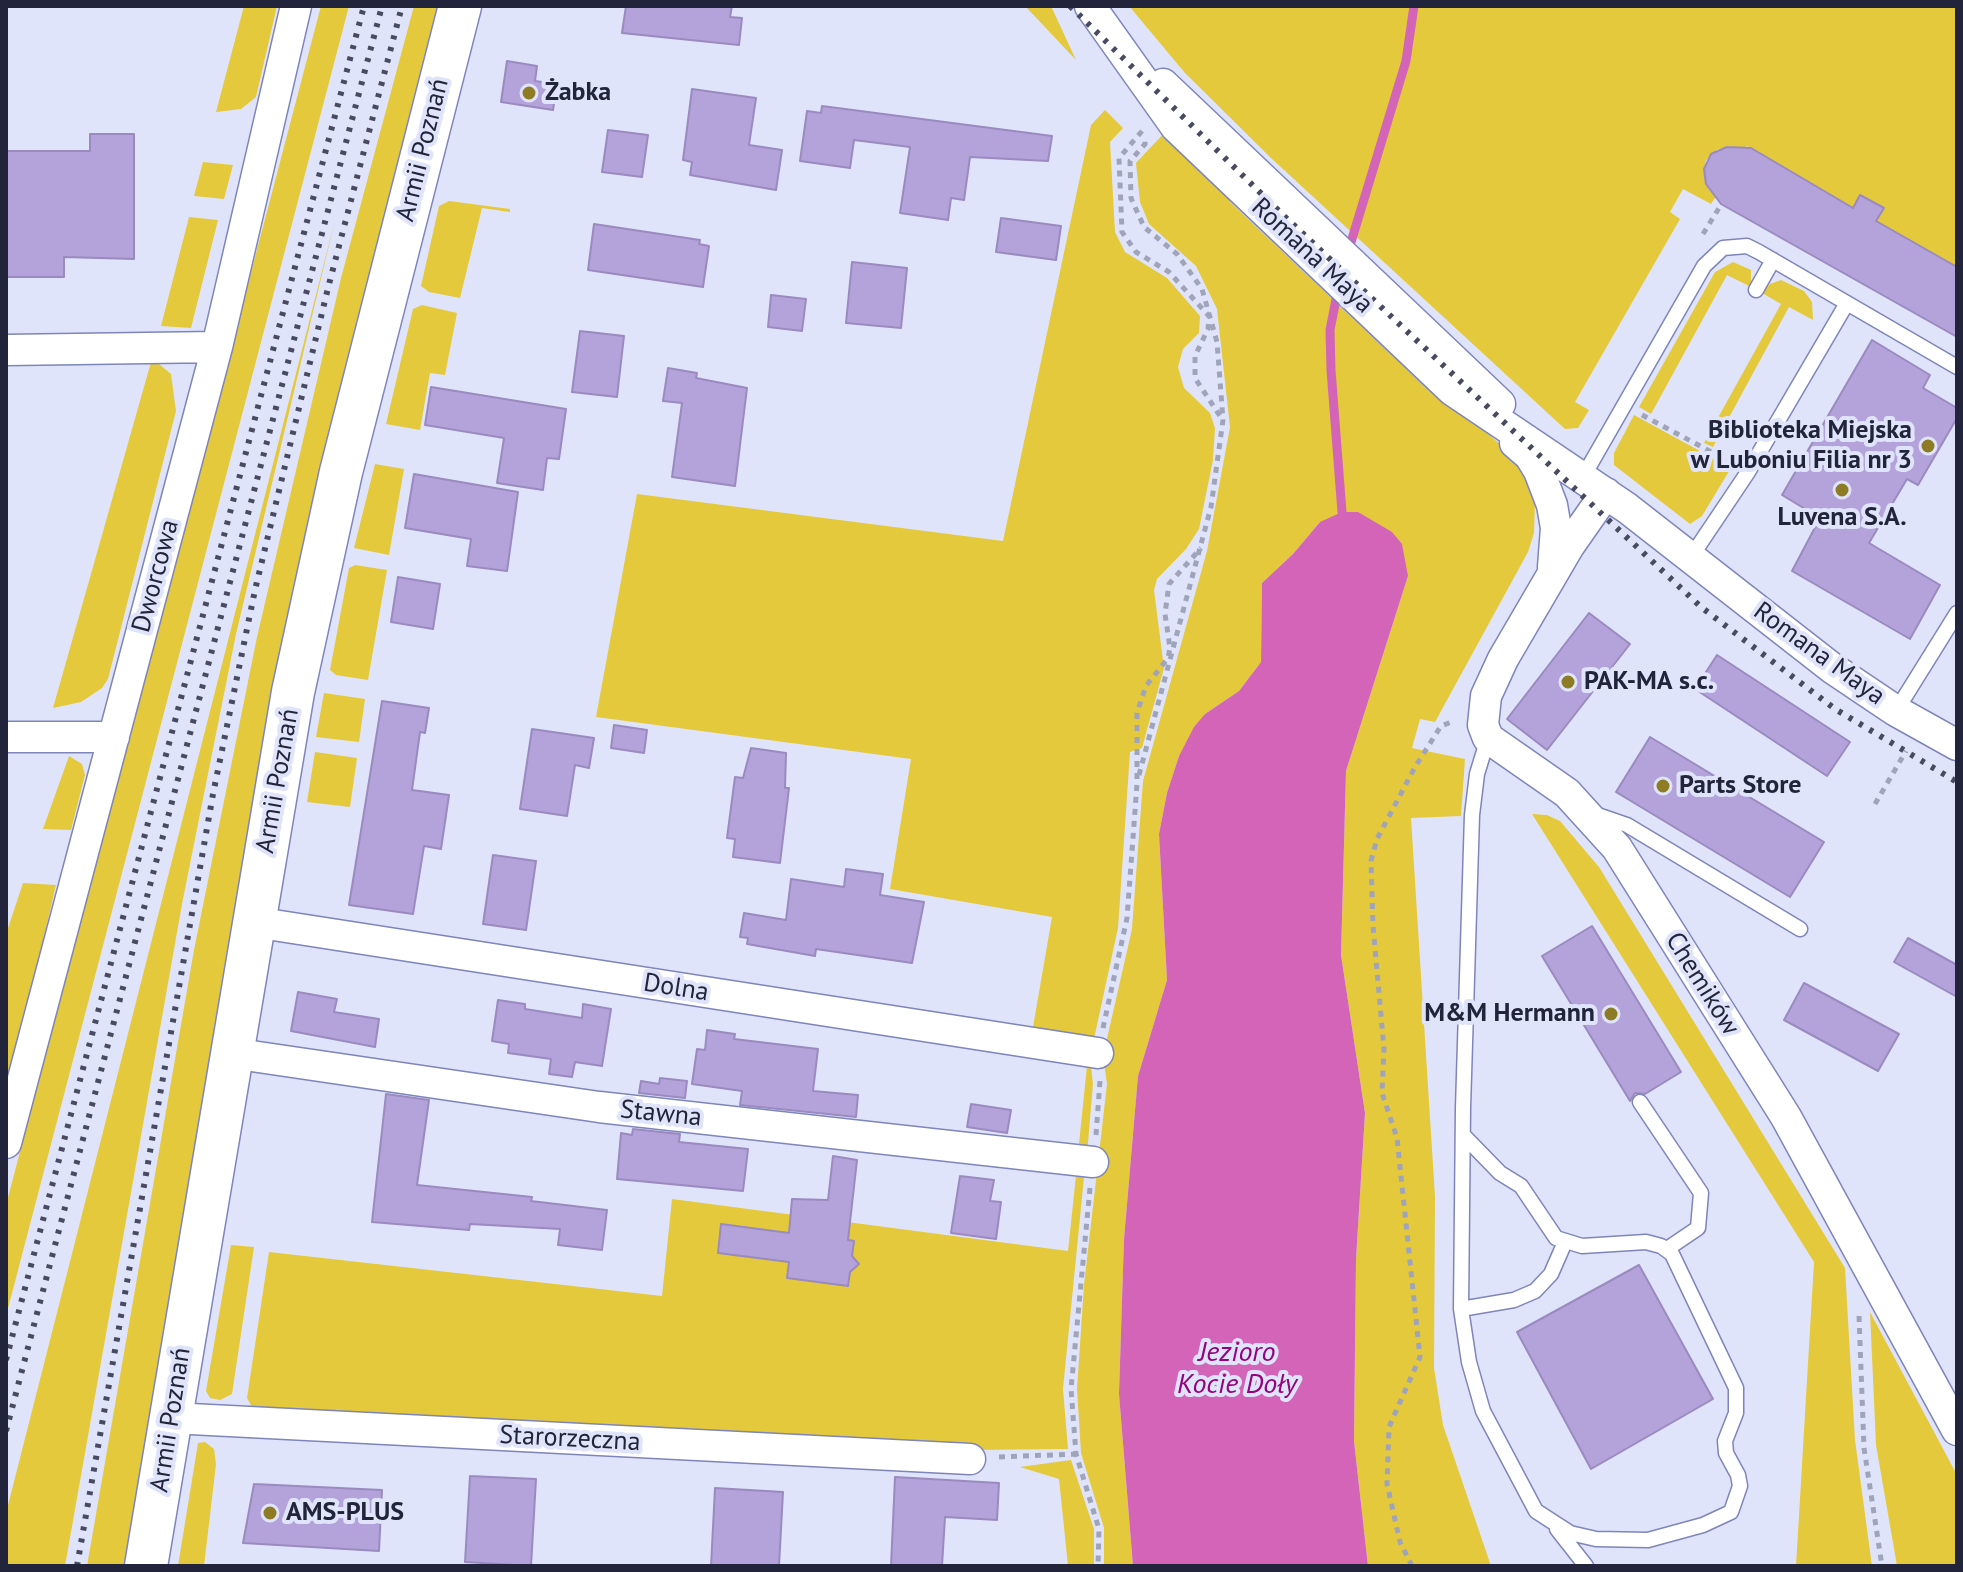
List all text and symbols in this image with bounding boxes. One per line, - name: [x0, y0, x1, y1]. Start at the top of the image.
- street label: Armii Poznań: [390, 75, 456, 225]
- place label: Żabka: [545, 77, 611, 109]
- marker: Żabka: [520, 84, 538, 102]
- street label: Romana Maya: [1245, 192, 1379, 320]
- place label: Biblioteka Miejska w Luboniu Filia nr 3: [1691, 415, 1912, 476]
- marker: Biblioteka Miejska w Luboniu Filia nr 3: [1919, 437, 1937, 455]
- marker: Luvena S.A.: [1833, 481, 1851, 499]
- place label: Luvena S.A.: [1777, 502, 1907, 534]
- street label: Dworcowa: [126, 516, 186, 636]
- street label: Romana Maya: [1747, 596, 1891, 712]
- place label: PAK-MA s.c.: [1584, 666, 1714, 698]
- marker: PAK-MA s.c.: [1559, 673, 1577, 691]
- street label: Armii Poznań: [250, 706, 306, 856]
- place label: Parts Store: [1679, 770, 1802, 802]
- marker: Parts Store: [1654, 777, 1672, 795]
- street label: Chemików: [1658, 927, 1746, 1041]
- street label: Dolna: [641, 967, 711, 1009]
- place label: M&M Hermann: [1424, 998, 1595, 1030]
- marker: M&M Hermann: [1602, 1005, 1620, 1023]
- street label: Stawna: [619, 1094, 703, 1134]
- water label: Jezioro Kocie Doły: [1177, 1336, 1297, 1402]
- street label: Armii Poznań: [144, 1345, 198, 1495]
- street label: Starorzeczna: [499, 1420, 641, 1458]
- place label: AMS-PLUS: [286, 1497, 404, 1529]
- marker: AMS-PLUS: [261, 1504, 279, 1522]

